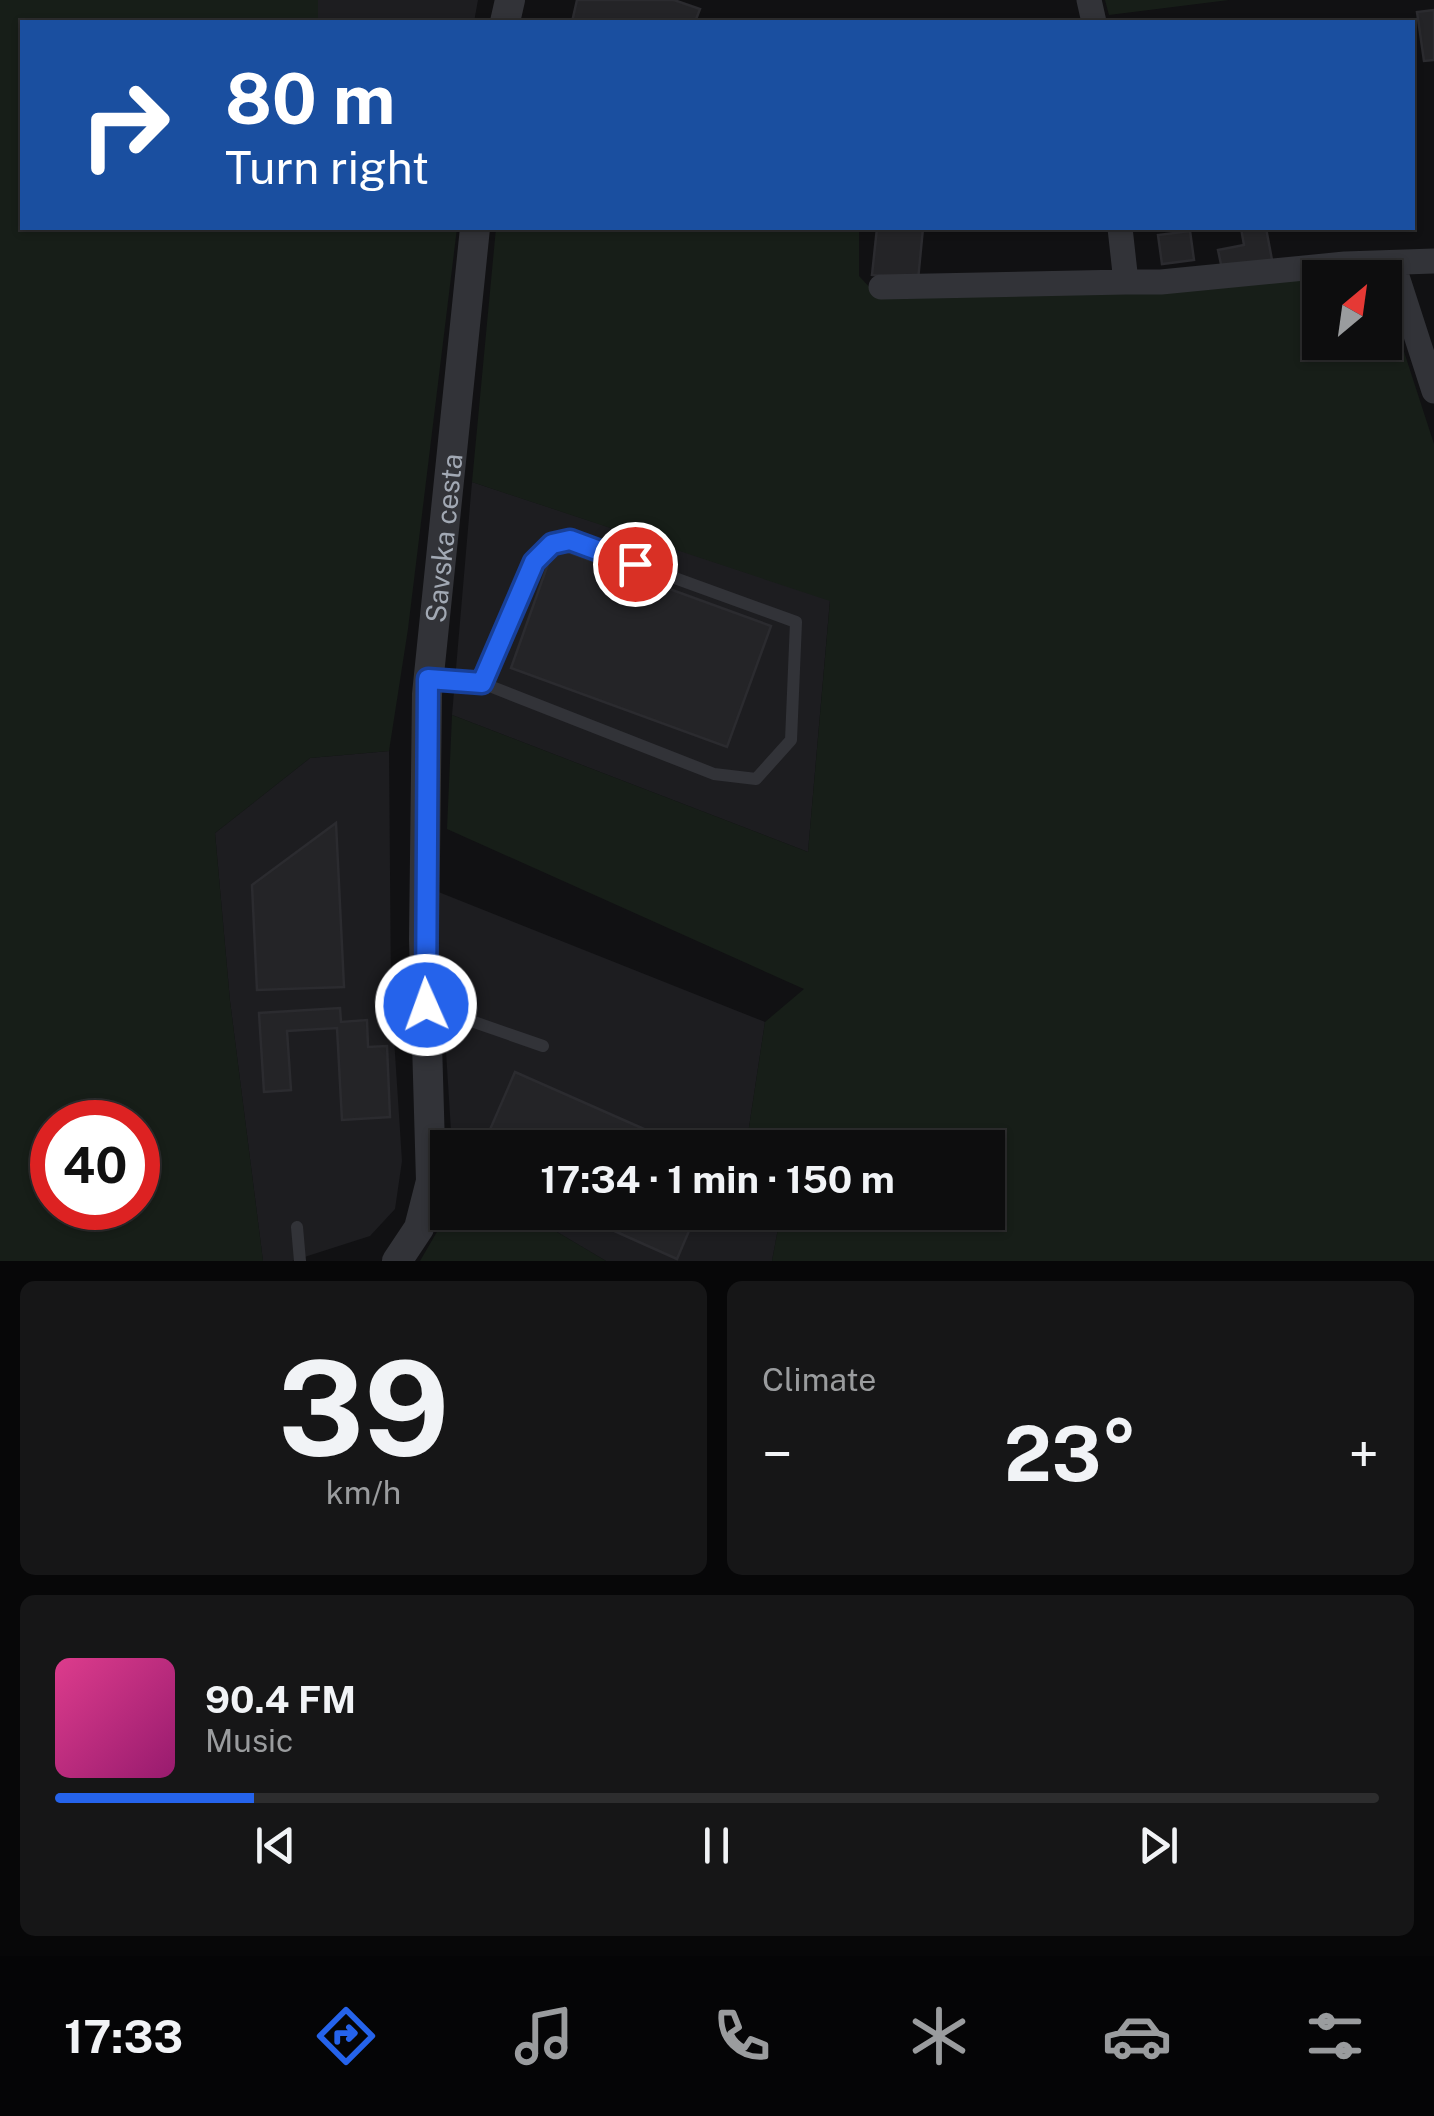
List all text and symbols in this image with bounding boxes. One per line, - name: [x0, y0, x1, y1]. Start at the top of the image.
- text: 80 m: [225, 57, 395, 140]
- icon: right: [60, 60, 190, 190]
- text: Turn right: [225, 141, 429, 194]
- north arrow: [1302, 260, 1402, 360]
- map controls: [1302, 260, 1402, 360]
- street label: Savska cesta: [418, 452, 468, 624]
- pin: [593, 522, 678, 607]
- icon: arrive: [608, 537, 663, 592]
- position arrow: [374, 953, 478, 1057]
- speed limit sign: 40: [30, 1100, 160, 1230]
- text: 17:34 · 1 min · 150 m: [540, 1157, 895, 1202]
- text: 39: [278, 1333, 449, 1485]
- text: Climate: [762, 1361, 876, 1398]
- text: 23°: [1004, 1410, 1137, 1498]
- text: −: [762, 1422, 793, 1486]
- text: +: [1349, 1422, 1379, 1486]
- text: km/h: [326, 1474, 401, 1511]
- text: 90.4 FM: [205, 1677, 356, 1722]
- text: Music: [205, 1722, 293, 1759]
- icon: previous: [248, 1818, 303, 1873]
- icon: pause: [689, 1818, 744, 1873]
- icon: next: [1131, 1818, 1186, 1873]
- icon: directions: [311, 2001, 381, 2071]
- icon: music: [509, 2001, 579, 2071]
- icon: phone: [707, 2001, 777, 2071]
- icon: climate: [904, 2001, 974, 2071]
- icon: car: [1102, 2001, 1172, 2071]
- icon: filters: [1300, 2001, 1370, 2071]
- text: 17:33: [64, 2010, 183, 2063]

